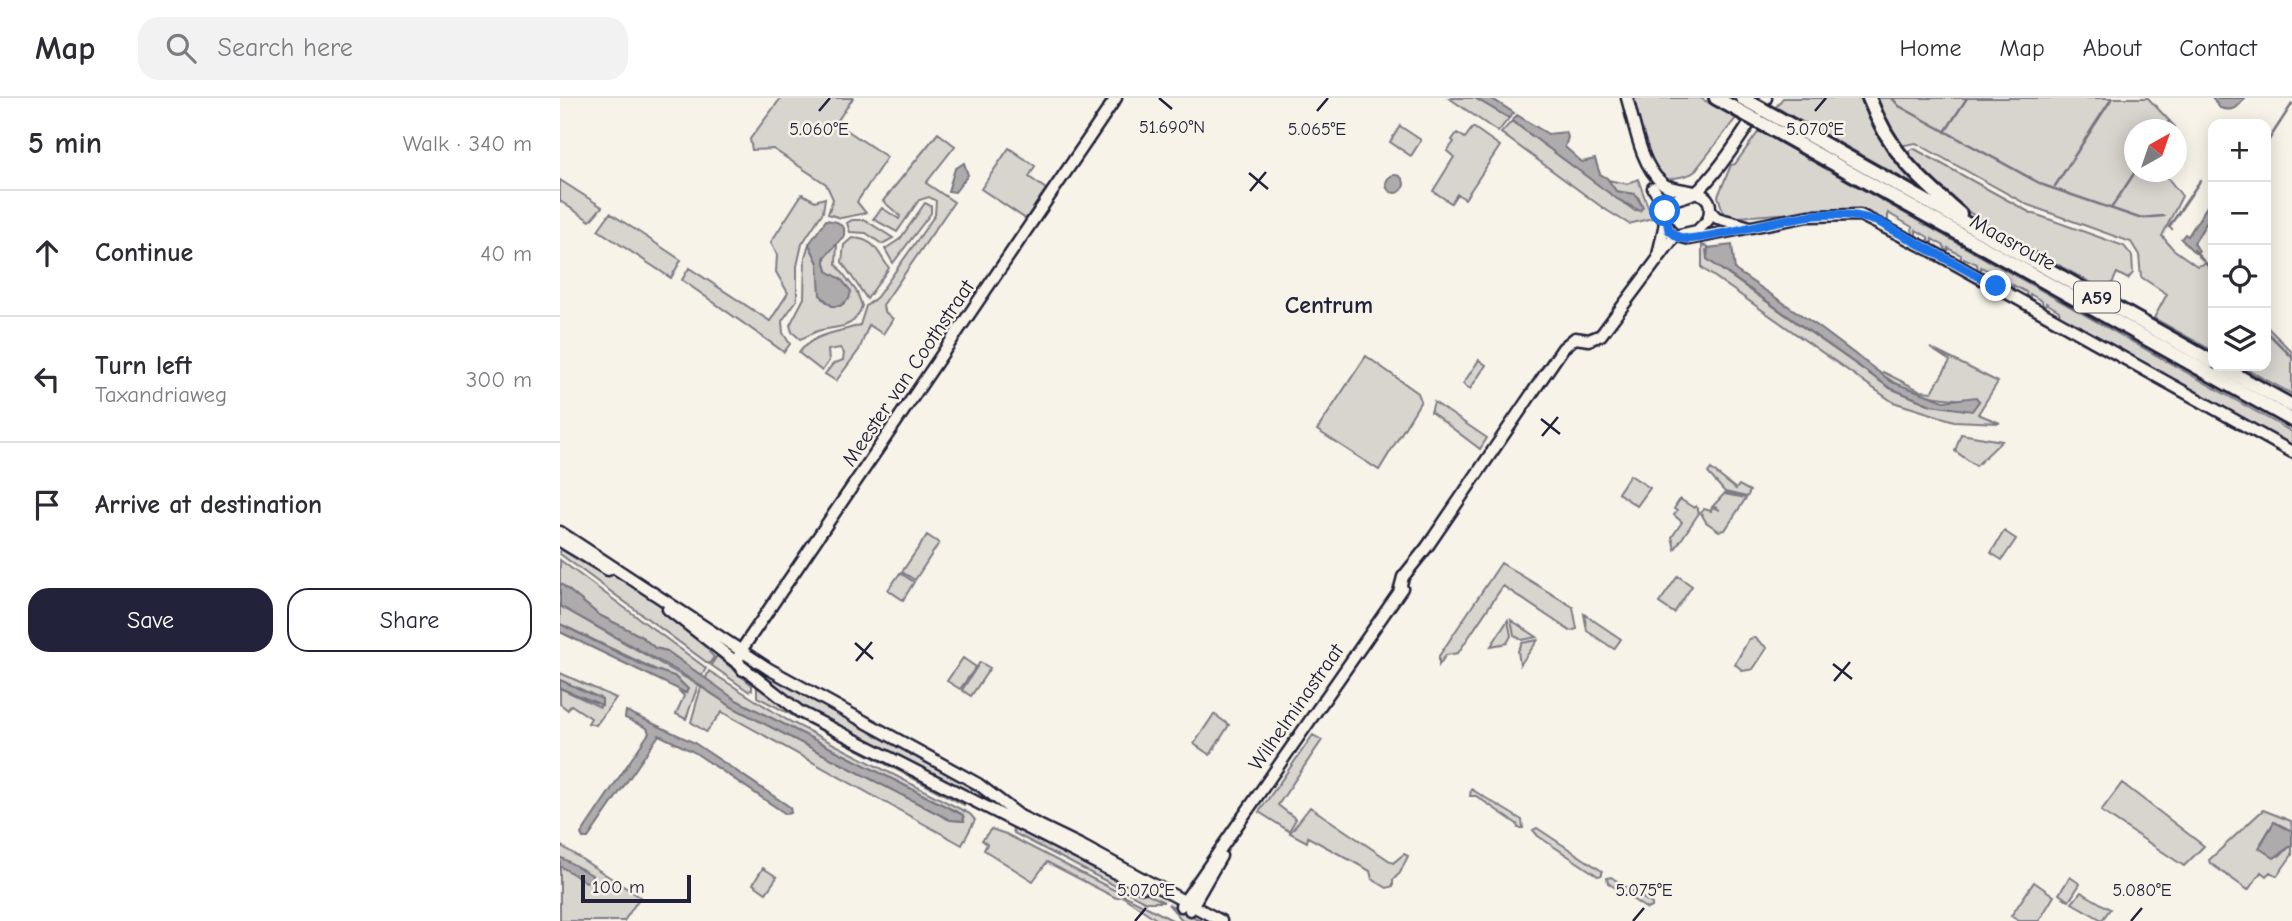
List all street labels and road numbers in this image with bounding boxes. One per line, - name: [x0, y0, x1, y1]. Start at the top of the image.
- street label: Maasroute: [1966, 209, 2060, 275]
- street label: Meester van Coothstraat: [837, 275, 980, 470]
- road number: A59: [2074, 281, 2120, 312]
- street label: Wilhelminastraat: [1243, 638, 1349, 775]

